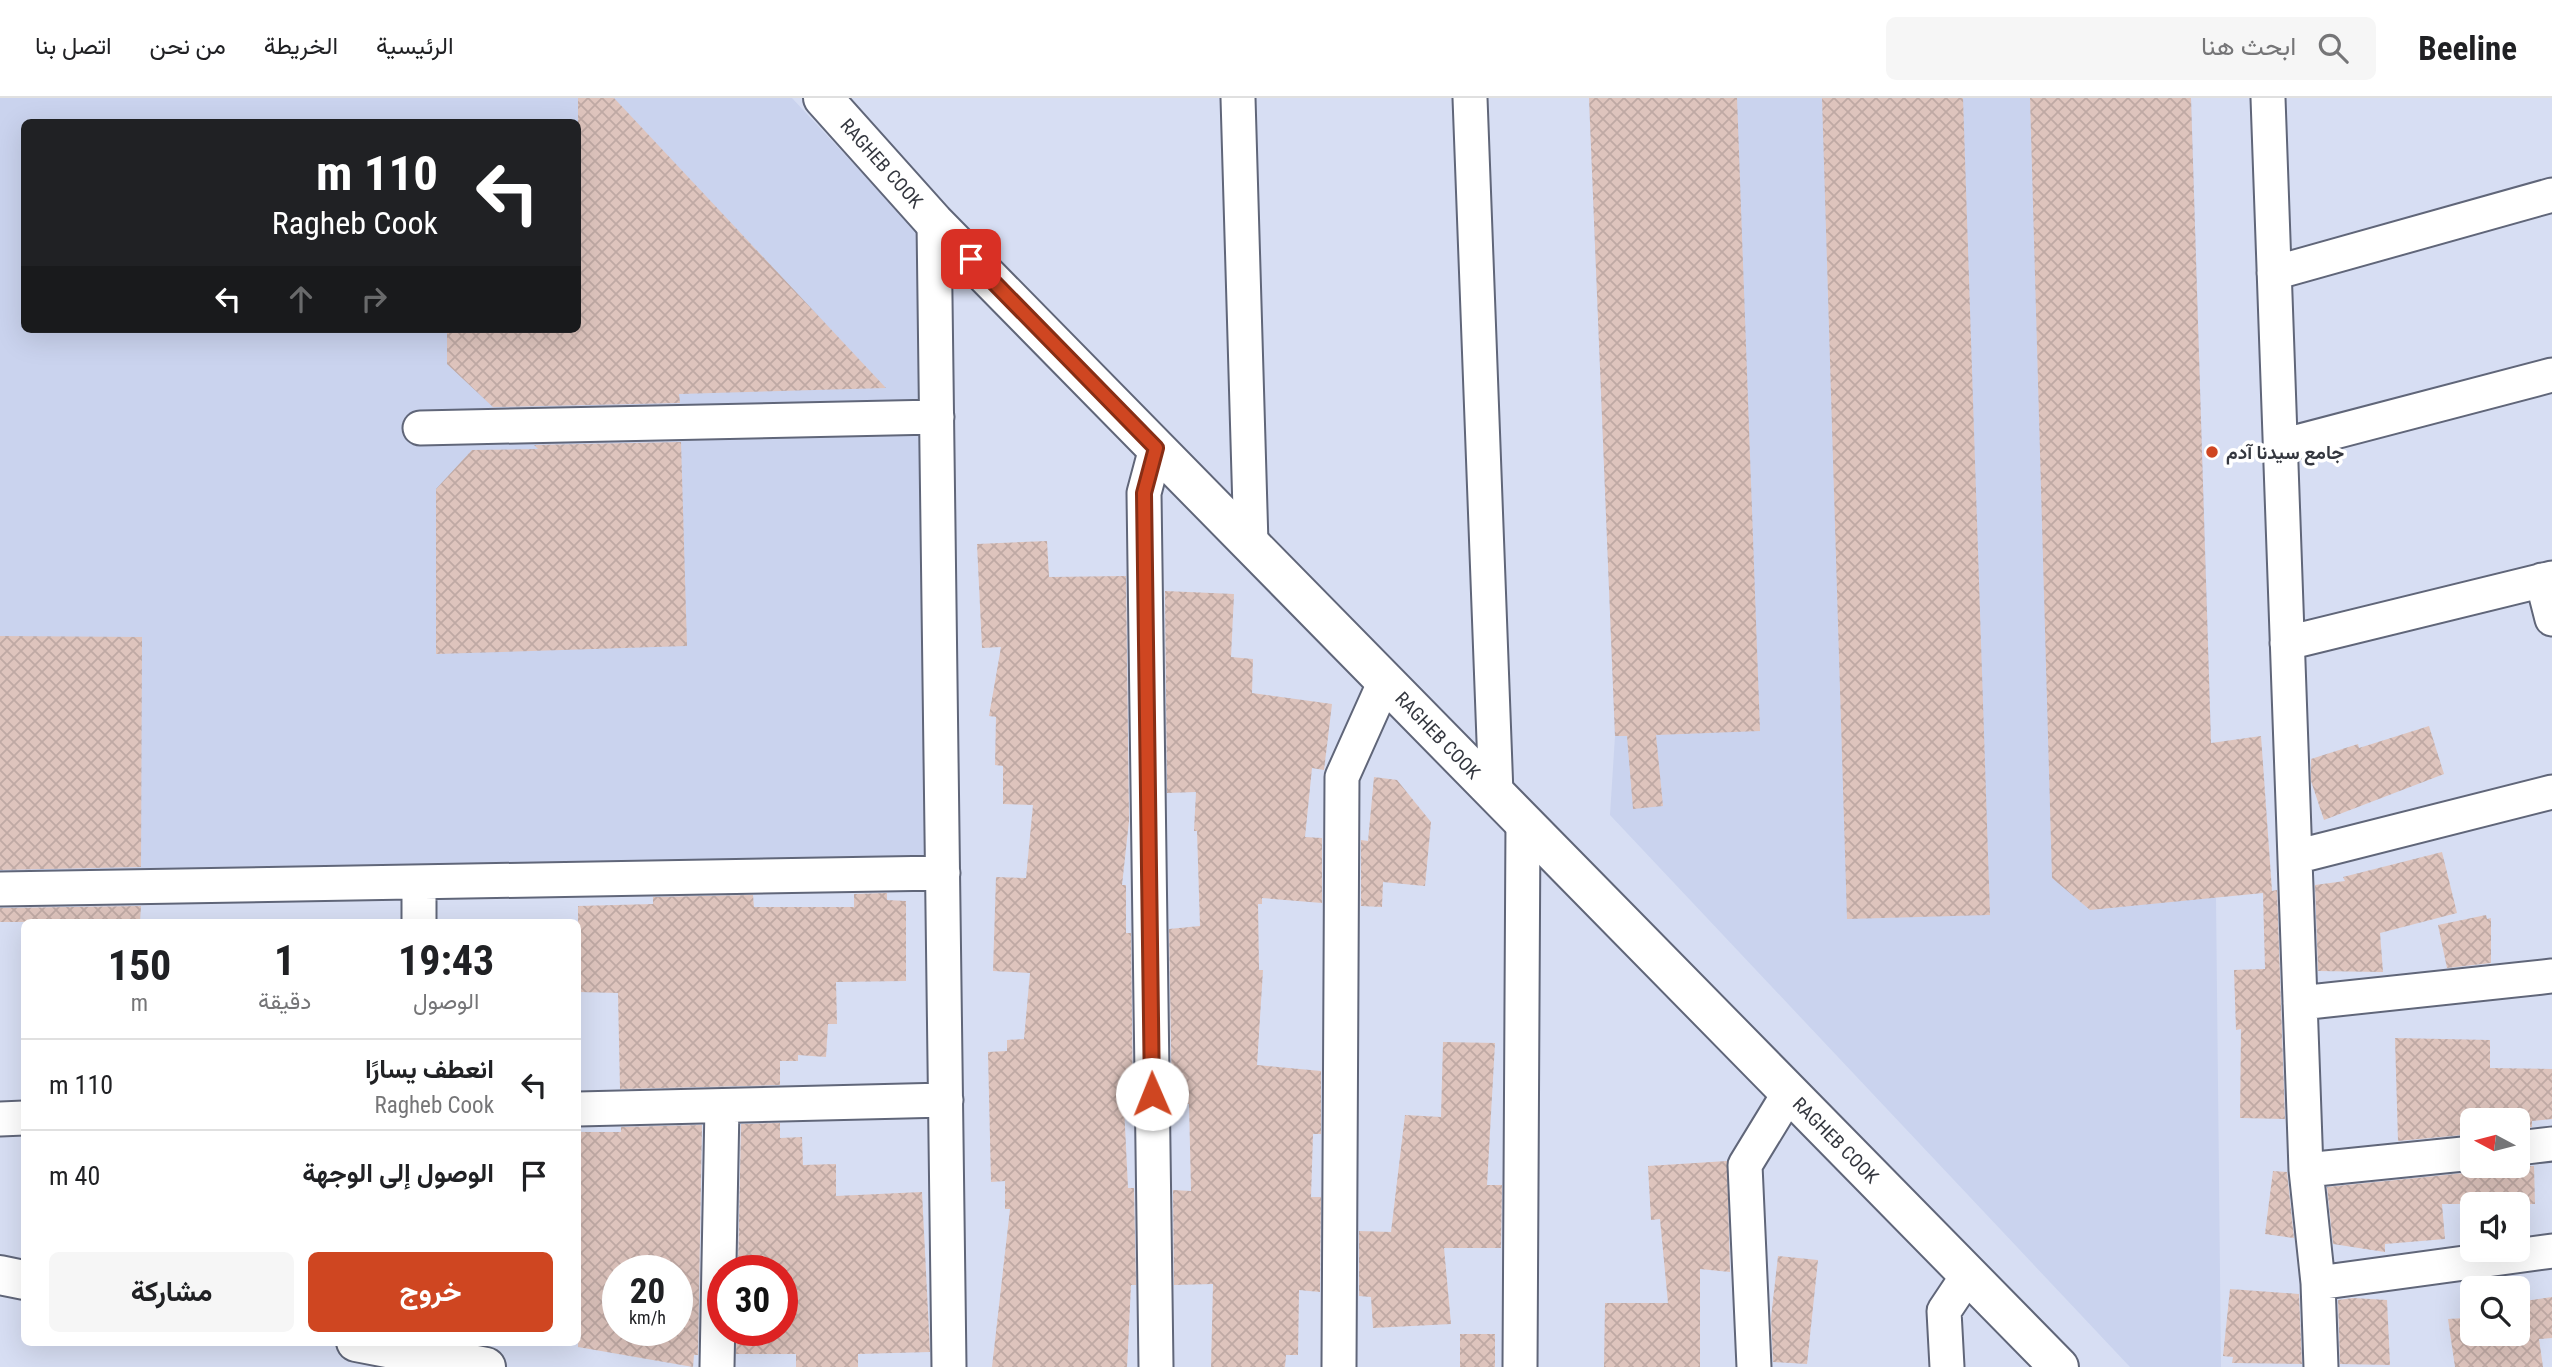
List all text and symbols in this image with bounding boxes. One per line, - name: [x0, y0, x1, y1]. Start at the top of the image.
- search box: [1886, 17, 2376, 80]
- icon: search: [2314, 29, 2352, 67]
- text: Beeline: [2418, 29, 2517, 68]
- text: ابحث هنا: [2201, 31, 2296, 61]
- text: اتصل بنا: [35, 32, 112, 60]
- text: من نحن: [150, 32, 226, 60]
- text: الخريطة: [264, 32, 338, 60]
- text: الرئيسية: [376, 32, 454, 60]
- street label: RAGHEB COOK: [836, 114, 928, 213]
- text: 110 m: [316, 145, 438, 202]
- icon: left: [462, 147, 553, 238]
- text: Ragheb Cook: [272, 204, 438, 242]
- pin: [941, 229, 1001, 289]
- icon: arrive: [952, 240, 990, 278]
- icon: left: [209, 280, 247, 318]
- icon: ahead: [282, 280, 320, 318]
- icon: right: [355, 280, 393, 318]
- place label: جامع سيدنا آدم: [2226, 441, 2344, 466]
- marker: جامع سيدنا آدم: [2204, 444, 2220, 460]
- street label: RAGHEB COOK: [1390, 687, 1485, 784]
- text: 1: [274, 936, 295, 985]
- text: 19:43: [398, 936, 494, 985]
- text: 150: [108, 941, 171, 990]
- text: دقيقة: [258, 988, 311, 1015]
- text: الوصول: [413, 988, 479, 1015]
- text: m: [131, 990, 148, 1017]
- text: انعطف يسارًا: [365, 1054, 494, 1084]
- position arrow: [1115, 1057, 1189, 1131]
- icon: left: [515, 1066, 553, 1104]
- text: 110 m: [49, 1070, 113, 1100]
- text: Ragheb Cook: [374, 1092, 494, 1119]
- street label: RAGHEB COOK: [1788, 1093, 1884, 1189]
- north arrow: [2460, 1108, 2530, 1178]
- map controls: [2460, 1108, 2530, 1346]
- icon: arrive: [515, 1157, 553, 1195]
- text: الوصول إلى الوجهة: [302, 1158, 494, 1188]
- text: 40 m: [49, 1161, 100, 1191]
- button: sound: [2460, 1192, 2530, 1262]
- button: مشاركة: [49, 1252, 294, 1332]
- button: خروج: [308, 1252, 553, 1332]
- speed limit sign: 30: [707, 1255, 798, 1346]
- text: 20: [630, 1271, 665, 1312]
- button: search: [2460, 1276, 2530, 1346]
- text: km/h: [629, 1307, 666, 1328]

